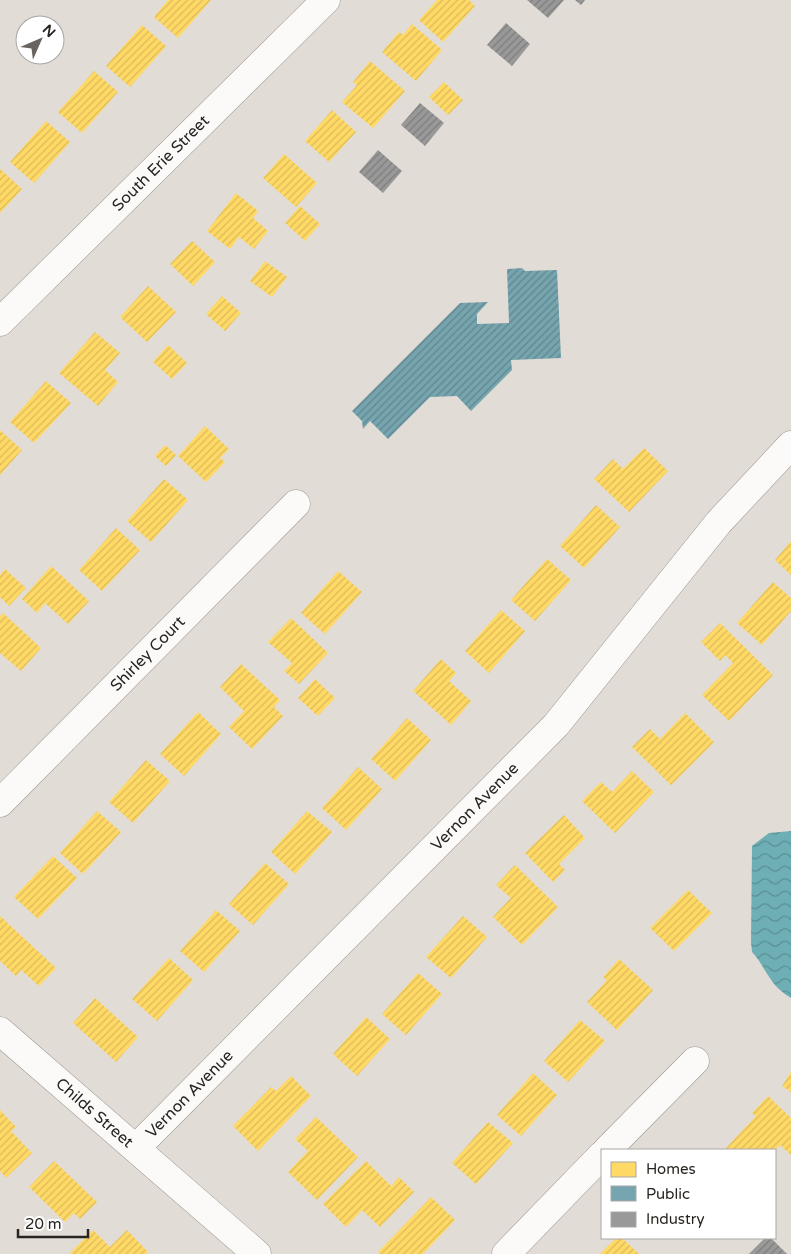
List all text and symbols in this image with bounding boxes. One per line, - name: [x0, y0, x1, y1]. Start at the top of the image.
- north arrow: [15, 15, 65, 65]
- text: N: [39, 21, 59, 41]
- street label: South Erie Street: [108, 111, 214, 215]
- street label: Shirley Court: [106, 612, 189, 696]
- street label: Vernon Avenue: [427, 758, 523, 855]
- street label: Vernon Avenue: [142, 1046, 238, 1142]
- street label: Childs Street: [51, 1074, 137, 1152]
- legend: [601, 1149, 776, 1239]
- text: Homes: [646, 1160, 696, 1178]
- text: Public: [646, 1185, 690, 1203]
- scale bar: [18, 1206, 88, 1238]
- text: Industry: [646, 1210, 705, 1228]
- text: 20 m: [25, 1215, 62, 1233]

